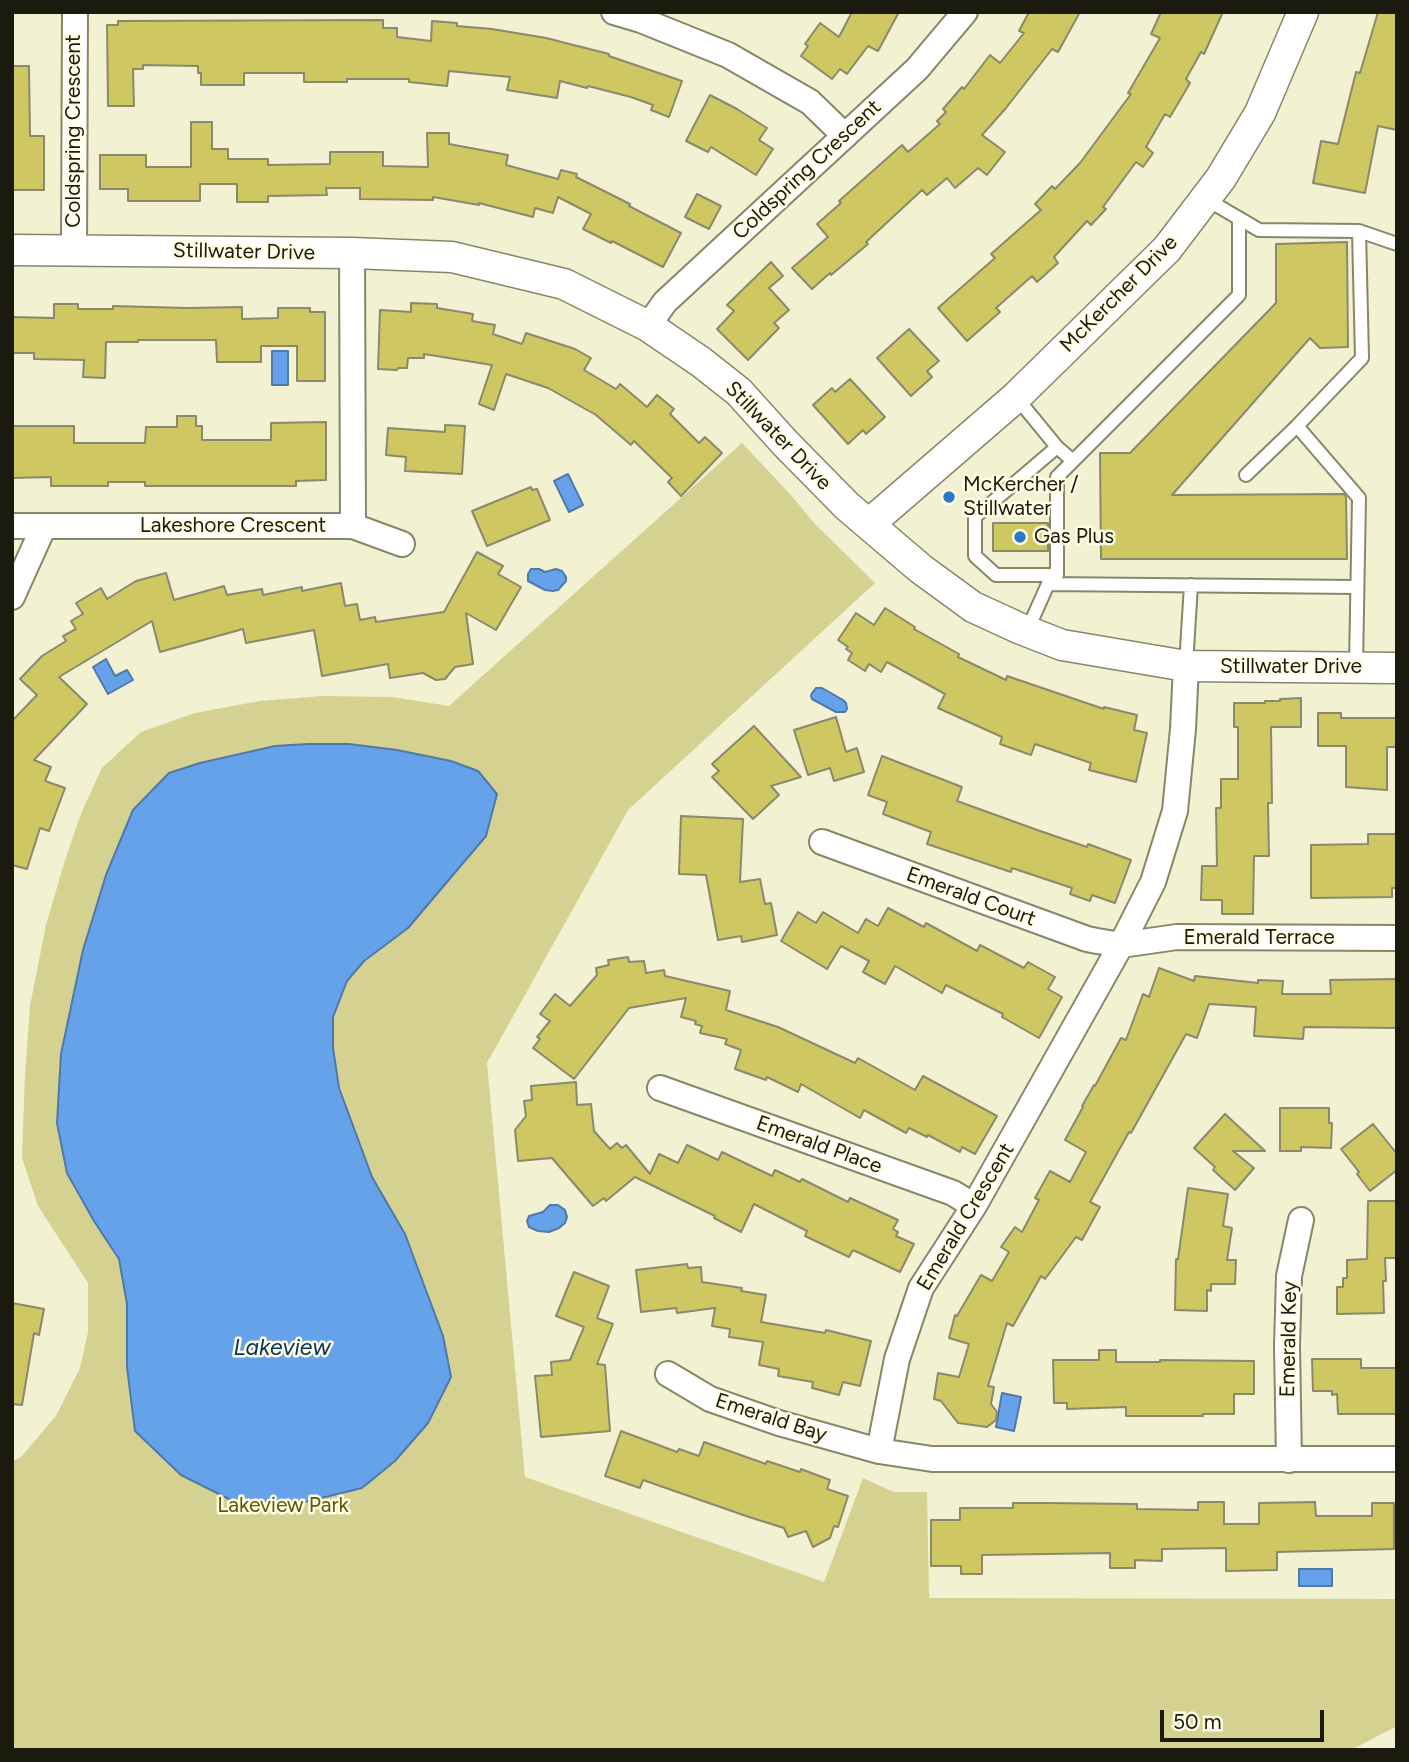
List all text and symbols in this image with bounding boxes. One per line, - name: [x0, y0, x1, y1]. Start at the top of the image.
- street label: Coldspring Crescent: [61, 34, 87, 228]
- street label: Coldspring Crescent: [728, 95, 886, 245]
- street label: McKercher Drive: [1055, 230, 1183, 358]
- street label: Stillwater Drive: [173, 238, 315, 266]
- street label: Stillwater Drive: [720, 376, 836, 496]
- place label: McKercher / Stillwater: [963, 472, 1078, 522]
- marker: McKercher / Stillwater: [941, 489, 957, 505]
- street label: Lakeshore Crescent: [140, 513, 326, 539]
- place label: Gas Plus: [1034, 524, 1114, 550]
- marker: Gas Plus: [1012, 529, 1028, 545]
- street label: Stillwater Drive: [1220, 654, 1362, 680]
- street label: Emerald Court: [903, 862, 1039, 932]
- street label: Emerald Terrace: [1183, 925, 1335, 951]
- street label: Emerald Place: [753, 1111, 885, 1179]
- street label: Emerald Crescent: [912, 1139, 1020, 1295]
- street label: Emerald Key: [1275, 1281, 1303, 1397]
- water label: Lakeview: [234, 1334, 330, 1362]
- street label: Emerald Bay: [712, 1388, 830, 1448]
- park label: Lakeview Park: [217, 1493, 349, 1519]
- scale bar: [1164, 1696, 1328, 1740]
- text: 50 m: [1173, 1709, 1222, 1734]

